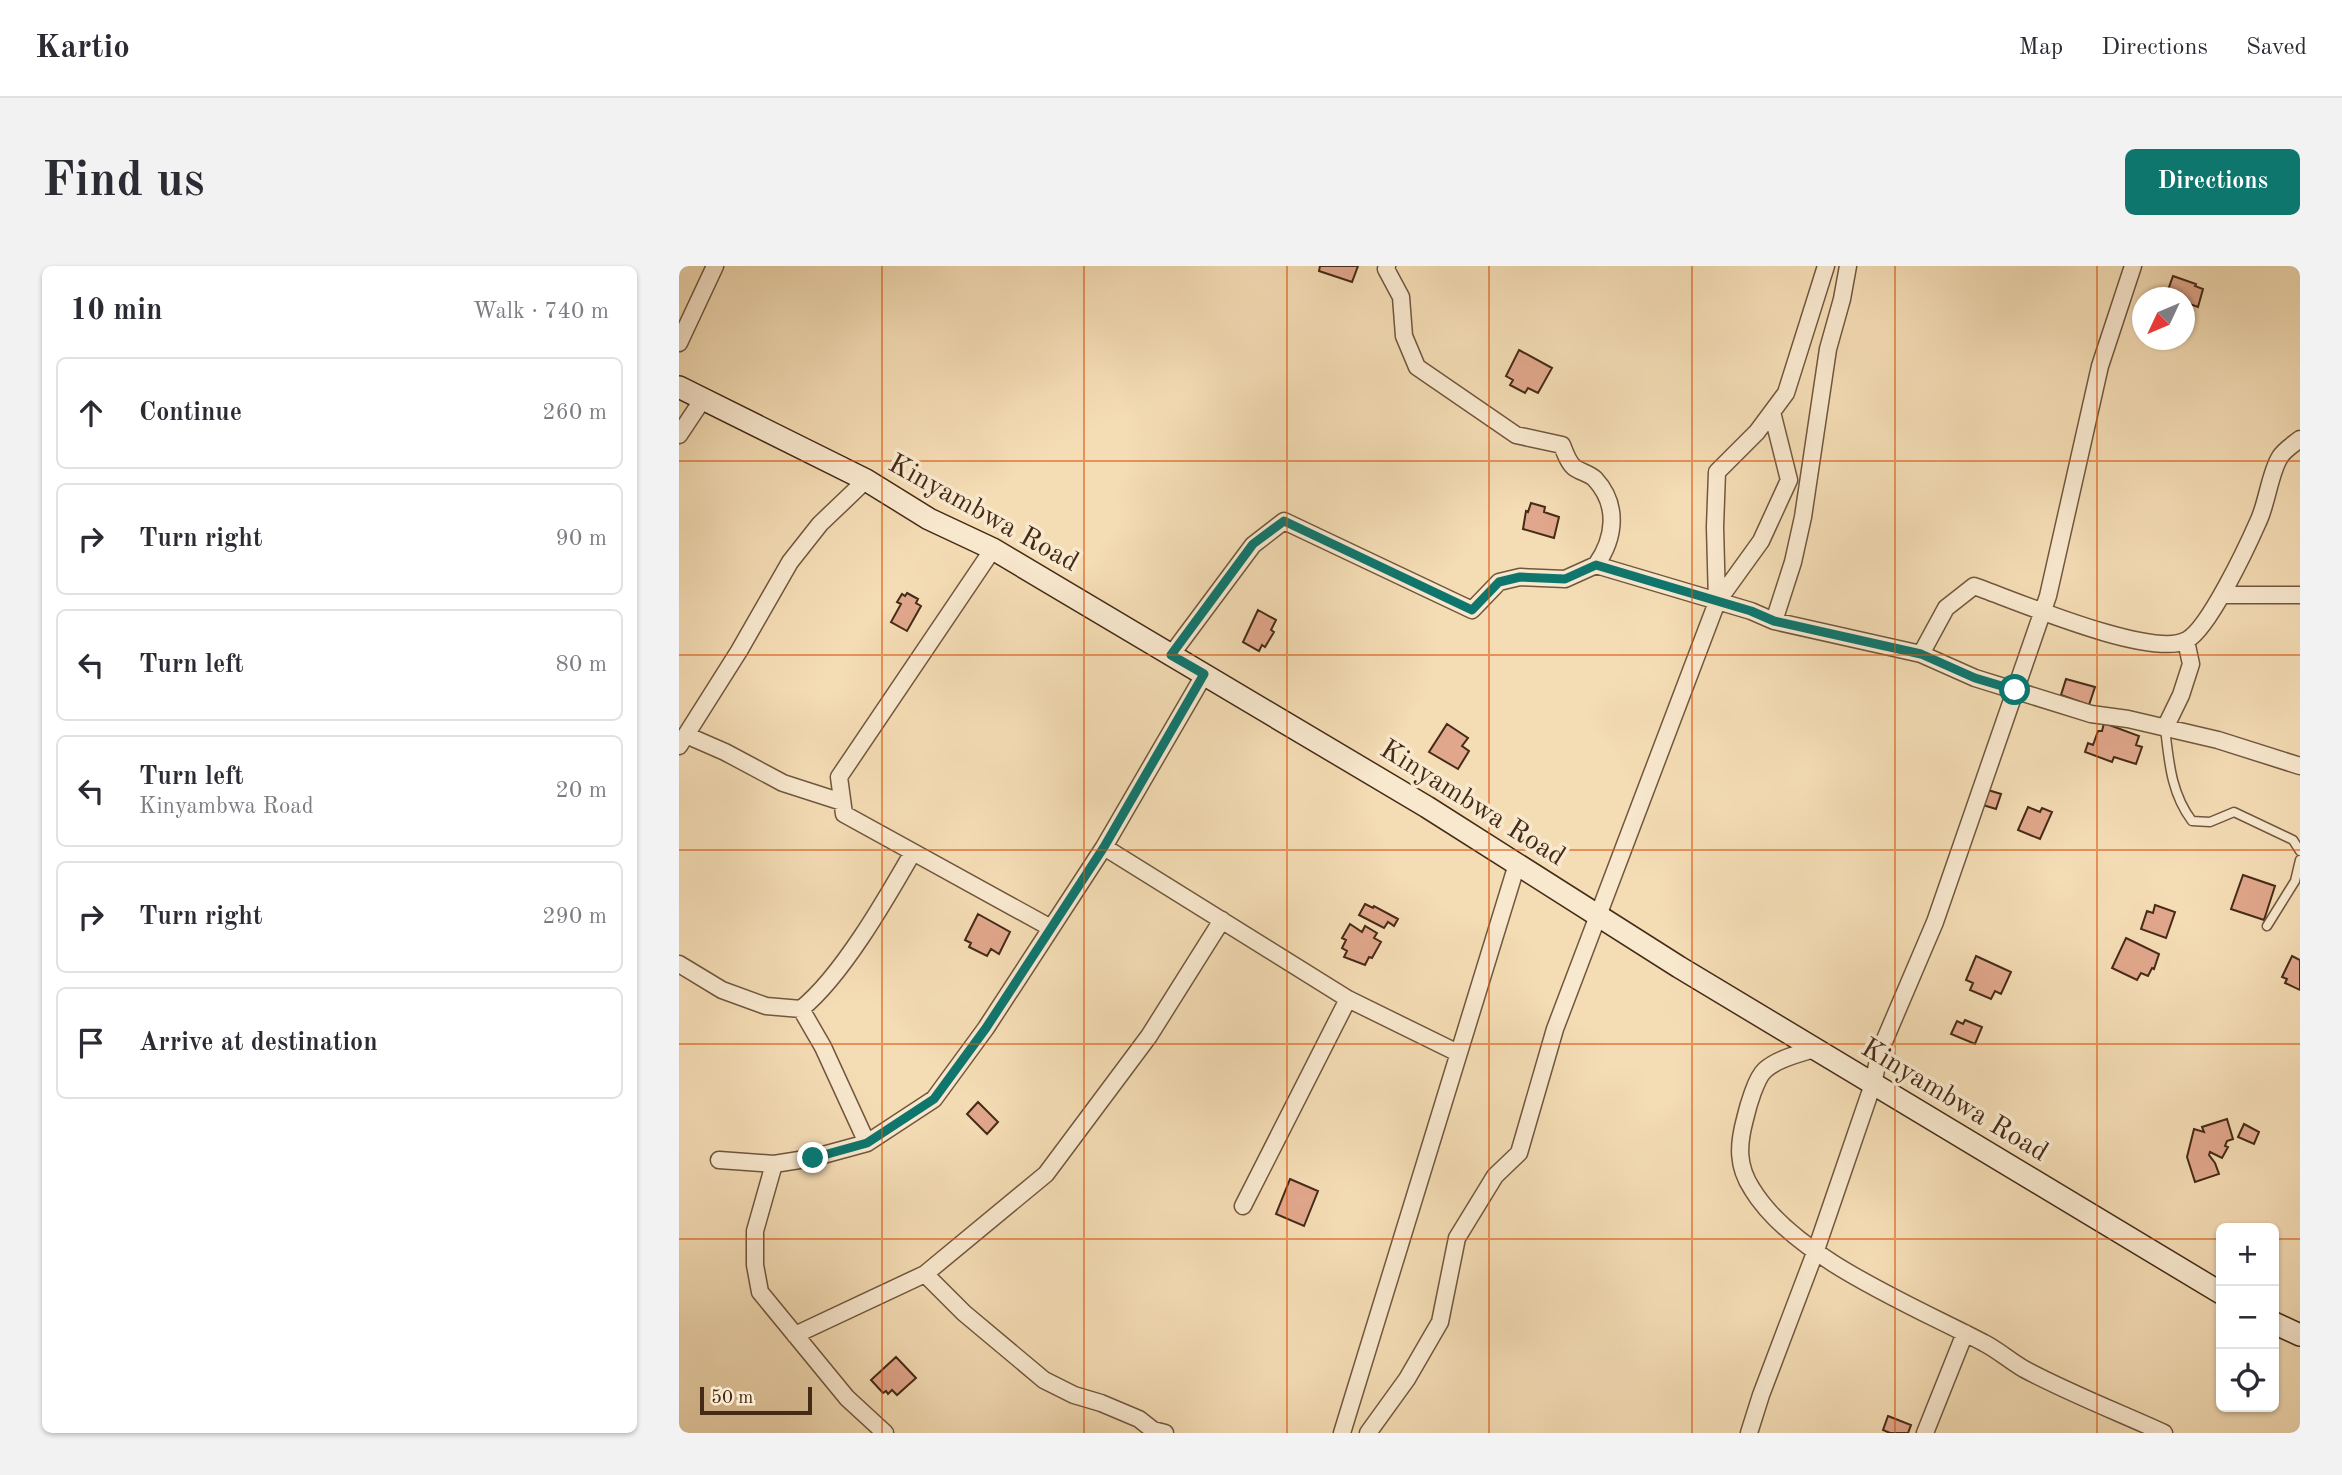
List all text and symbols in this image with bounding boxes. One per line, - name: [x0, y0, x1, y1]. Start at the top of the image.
- text: Kartio: [35, 32, 130, 65]
- text: Map: [2019, 36, 2063, 60]
- text: Directions: [2101, 36, 2208, 60]
- text: Saved: [2246, 36, 2307, 60]
- button: Directions: [2125, 149, 2300, 215]
- text: Find us: [42, 158, 205, 207]
- north arrow: [2132, 287, 2195, 350]
- text: 10 min: [70, 296, 163, 326]
- text: Walk · 740 m: [473, 300, 609, 323]
- icon: ahead: [72, 394, 110, 432]
- text: Continue: [139, 400, 242, 426]
- text: 260 m: [542, 401, 607, 424]
- street label: Kinyambwa Road: [883, 450, 1083, 578]
- icon: right: [72, 520, 110, 558]
- text: Turn right: [139, 526, 262, 552]
- text: 90 m: [556, 527, 607, 550]
- icon: left: [72, 646, 110, 684]
- text: Turn left: [139, 652, 244, 678]
- text: 80 m: [556, 653, 607, 676]
- route start: [1999, 674, 2030, 705]
- street label: Kinyambwa Road: [1374, 736, 1570, 872]
- text: Turn left: [139, 764, 244, 790]
- icon: left: [72, 772, 110, 810]
- text: 20 m: [556, 779, 607, 802]
- text: Kinyambwa Road: [139, 795, 314, 818]
- icon: right: [72, 898, 110, 936]
- text: Turn right: [139, 904, 262, 930]
- text: 290 m: [542, 905, 607, 928]
- icon: arrive: [72, 1024, 110, 1062]
- text: Arrive at destination: [139, 1030, 378, 1056]
- street label: Kinyambwa Road: [1856, 1034, 2052, 1168]
- route end: [797, 1142, 828, 1173]
- map controls: [2216, 1223, 2279, 1412]
- button: +: [2216, 1223, 2279, 1286]
- button: −: [2216, 1286, 2279, 1349]
- button: locate: [2216, 1349, 2279, 1412]
- scale bar: [700, 1384, 812, 1416]
- text: 50 m: [711, 1389, 753, 1408]

